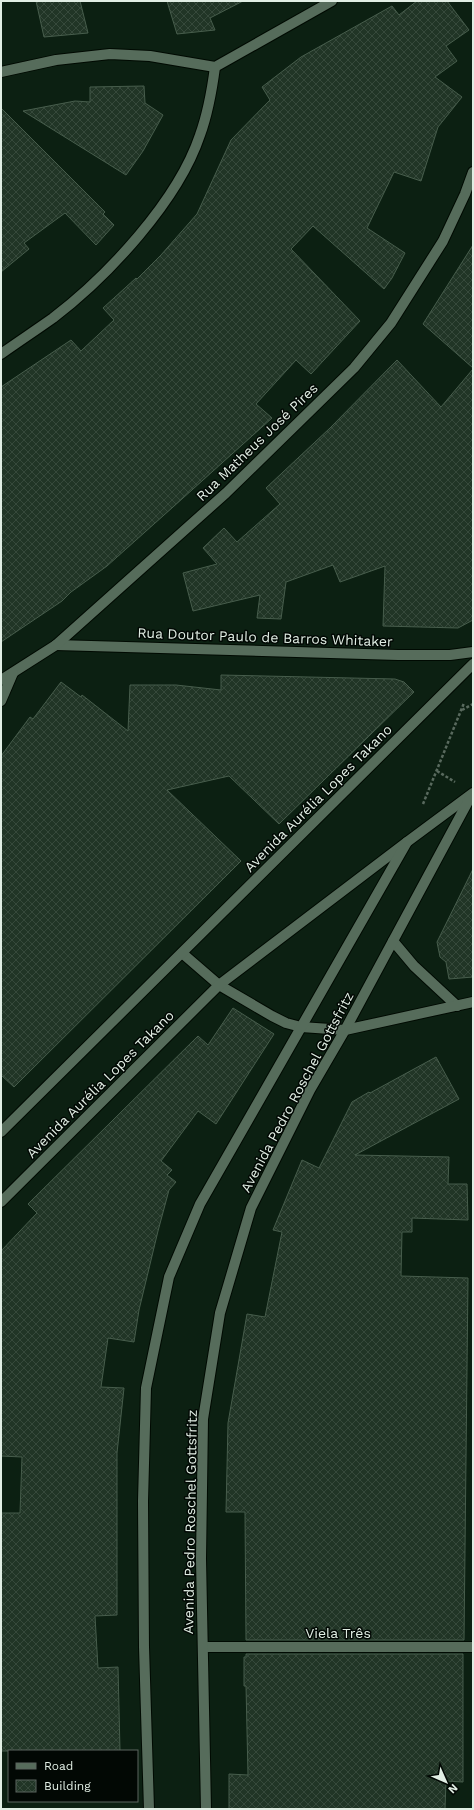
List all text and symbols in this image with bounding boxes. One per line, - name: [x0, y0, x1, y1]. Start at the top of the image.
- street label: Rua Matheus José Pires: [193, 380, 321, 504]
- street label: Rua Doutor Paulo de Barros Whitaker: [137, 625, 393, 649]
- street label: Avenida Aurélia Lopes Takano: [241, 721, 395, 875]
- street label: Avenida Pedro Roschel Gottsfritz: [237, 989, 357, 1195]
- street label: Avenida Aurélia Lopes Takano: [23, 1007, 177, 1161]
- street label: Avenida Pedro Roschel Gottsfritz: [180, 1410, 200, 1634]
- street label: Viela Três: [305, 1625, 371, 1641]
- legend: [8, 1750, 138, 1802]
- text: Road: [44, 1759, 73, 1773]
- north arrow: [426, 1762, 466, 1802]
- text: Building: [44, 1779, 91, 1793]
- text: N: [445, 1781, 460, 1796]

